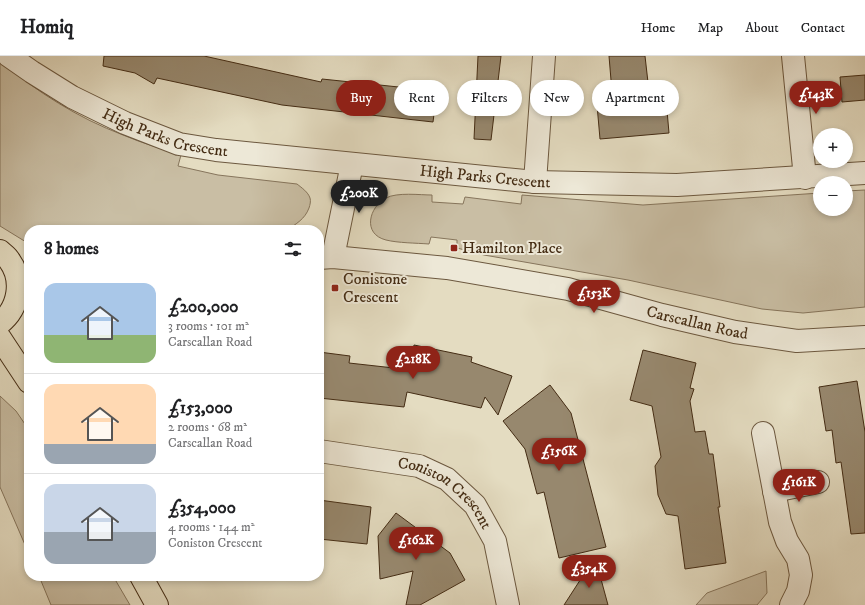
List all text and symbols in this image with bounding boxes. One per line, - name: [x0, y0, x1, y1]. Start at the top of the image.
- text: Homiq: [20, 16, 73, 39]
- text: Home: [641, 19, 675, 37]
- text: Map: [697, 19, 723, 37]
- text: About: [745, 19, 779, 37]
- text: Contact: [801, 19, 845, 37]
- chip: Buy: [336, 80, 386, 116]
- chip: Rent: [394, 80, 449, 116]
- chip: Filters: [457, 80, 522, 116]
- chip: New: [530, 80, 584, 116]
- chip: Apartment: [592, 80, 679, 116]
- pin: £143K: [788, 81, 844, 115]
- text: £143K: [798, 86, 834, 102]
- street label: High Parks Crescent: [99, 104, 229, 161]
- map controls: [813, 128, 853, 216]
- button: +: [813, 128, 853, 168]
- street label: High Parks Crescent: [419, 160, 551, 192]
- button: −: [813, 176, 853, 216]
- pin: £200K: [331, 180, 387, 214]
- text: £200K: [340, 185, 378, 201]
- text: 8 homes: [44, 238, 99, 260]
- icon: filters: [282, 238, 304, 260]
- place label: Hamilton Place: [462, 238, 563, 258]
- marker: Hamilton Place: [449, 243, 459, 253]
- place label: Conistone Crescent: [343, 269, 407, 307]
- pin: £153K: [566, 280, 622, 314]
- marker: Conistone Crescent: [330, 283, 340, 293]
- text: £153K: [577, 285, 611, 301]
- text: £200,000: [168, 296, 238, 318]
- icon: home: [76, 299, 124, 347]
- street label: Carscallan Road: [644, 301, 749, 344]
- text: 3 rooms · 101 m²: [168, 318, 249, 334]
- text: Carscallan Road: [168, 334, 252, 350]
- pin: £218K: [385, 346, 441, 380]
- text: £218K: [395, 351, 431, 367]
- text: £153,000: [168, 397, 233, 419]
- icon: home: [76, 400, 124, 448]
- text: 2 rooms · 68 m²: [168, 419, 247, 435]
- text: Carscallan Road: [168, 435, 252, 451]
- pin: £156K: [531, 438, 587, 472]
- text: £156K: [541, 443, 577, 459]
- street label: Coniston Crescent: [396, 453, 496, 533]
- pin: £161K: [771, 469, 827, 503]
- text: £161K: [782, 474, 816, 490]
- text: £354,000: [168, 497, 236, 519]
- icon: home: [76, 500, 124, 548]
- text: 4 rooms · 144 m²: [168, 519, 255, 535]
- pin: £162K: [388, 527, 444, 561]
- text: £162K: [398, 532, 434, 548]
- text: Coniston Crescent: [168, 535, 263, 551]
- pin: £354K: [561, 555, 617, 589]
- text: £354K: [571, 560, 607, 576]

